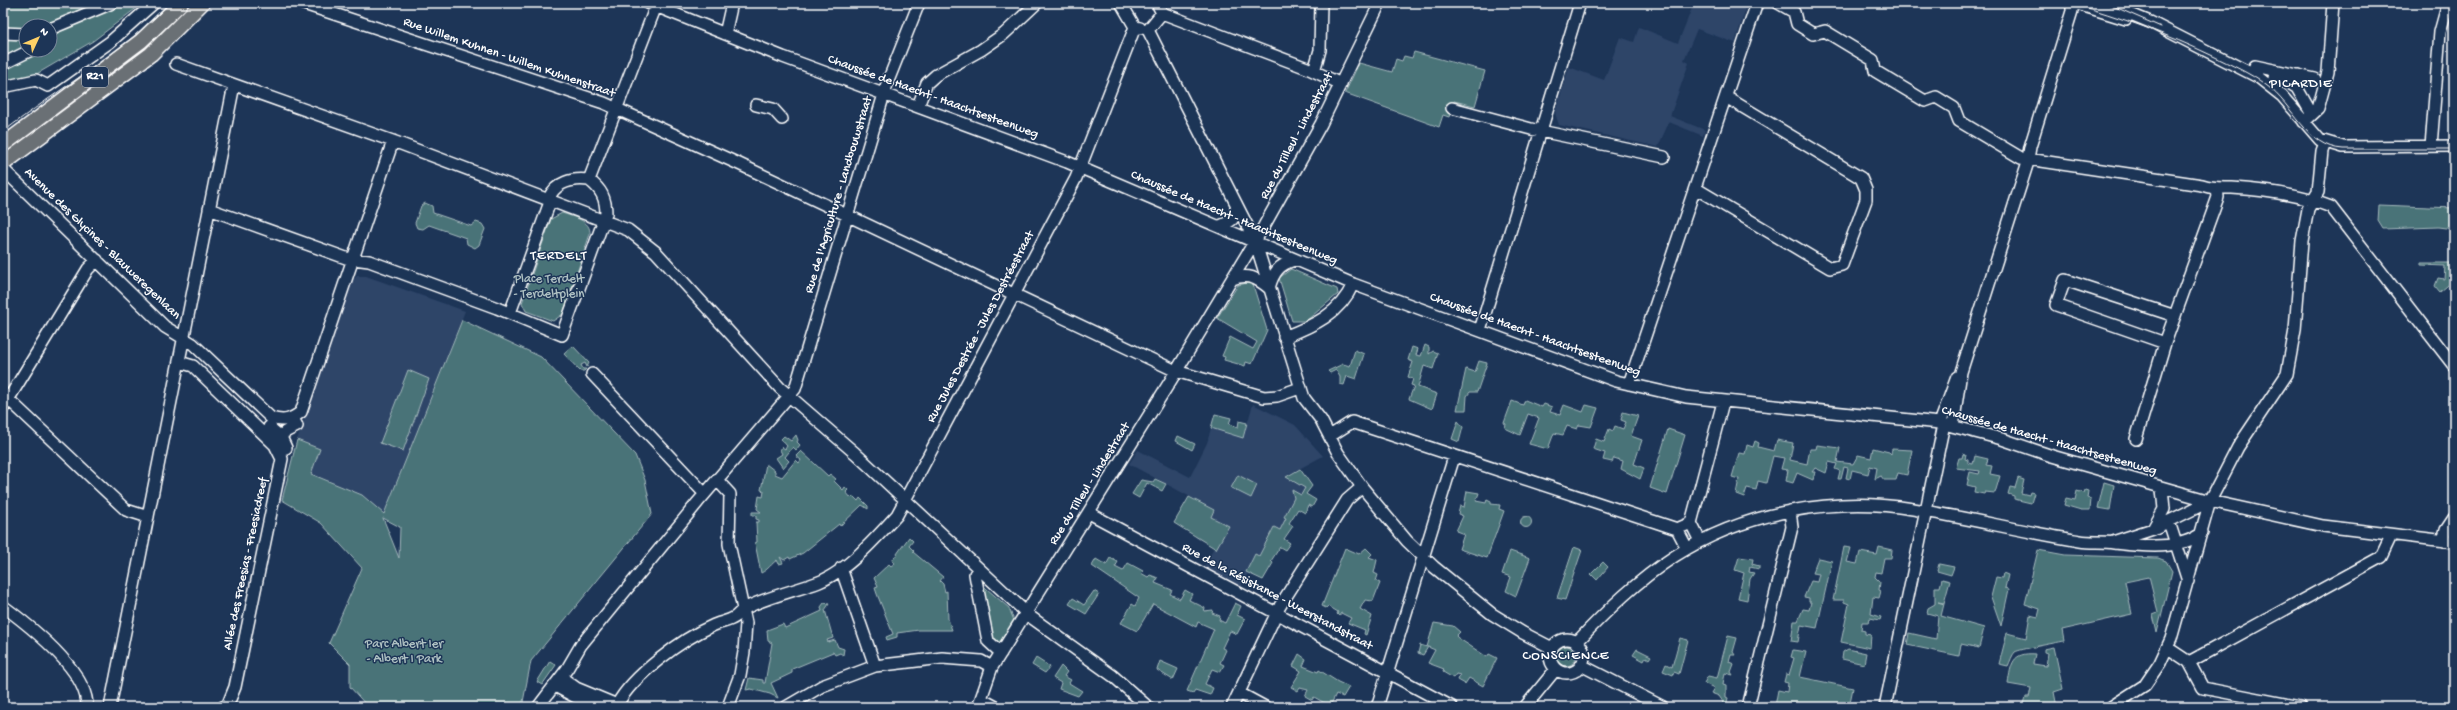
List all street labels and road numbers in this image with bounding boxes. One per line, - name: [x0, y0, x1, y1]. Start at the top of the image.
- street label: Rue Willem Kuhnen - Willem Kuhnenstraat: [401, 15, 619, 102]
- street label: Chaussée de Haecht - Haachtsesteenweg: [826, 52, 1040, 142]
- road number: R21: [82, 67, 108, 87]
- street label: Rue du Tilleul - Lindestraat: [1257, 69, 1338, 202]
- street label: Rue de l'Agriculture - Landbouwstraat: [802, 93, 877, 295]
- street label: Avenue des Glycines - Blauweregenlaan: [21, 165, 184, 323]
- street label: Chaussée de Haecht - Haachtsesteenweg: [1128, 168, 1340, 268]
- street label: Rue Jules Destrée - Jules Destréestraat: [924, 227, 1039, 425]
- street label: Chaussée de Haecht - Haachtsesteenweg: [1428, 290, 1642, 380]
- street label: Chaussée de Haecht - Haachtsesteenweg: [1940, 403, 2158, 479]
- street label: Rue du Tilleul - Lindestraat: [1046, 419, 1135, 548]
- street label: Allée des Freesias - Freesiadreef: [220, 476, 272, 652]
- street label: Rue de la Résistance - Weerstandstraat: [1179, 540, 1376, 655]

